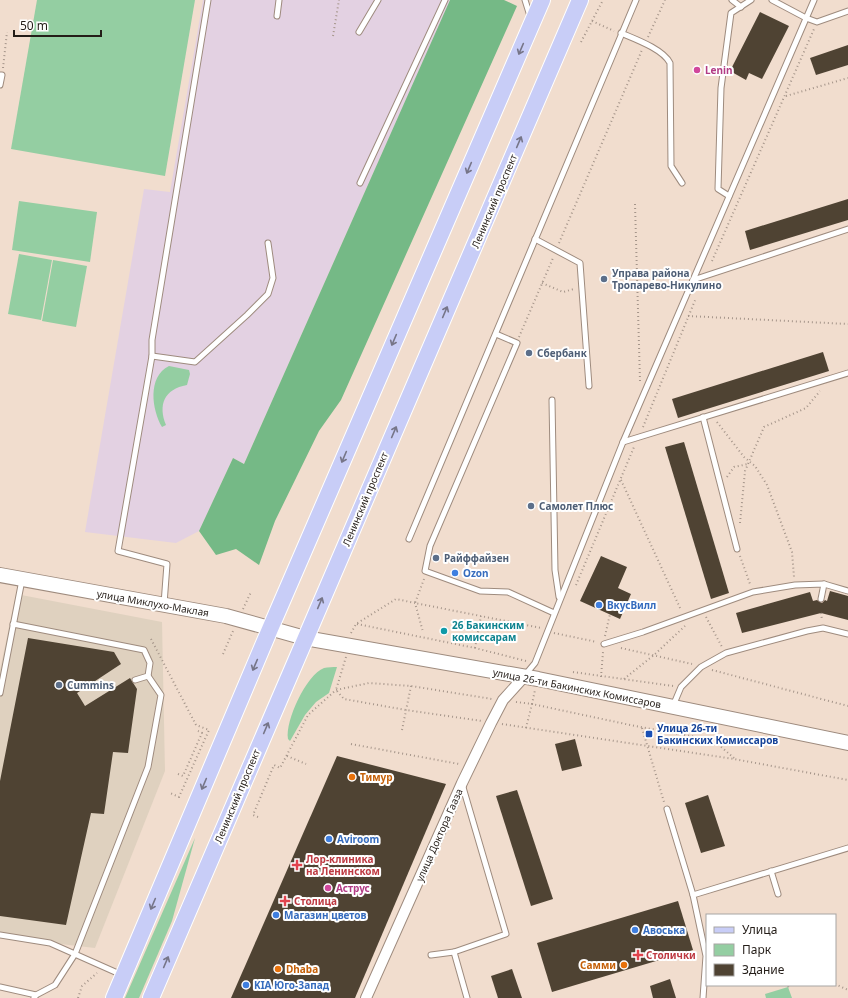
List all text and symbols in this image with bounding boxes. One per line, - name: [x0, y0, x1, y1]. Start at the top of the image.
- scale bar: [14, 12, 101, 38]
- text: 50 m: [20, 17, 48, 34]
- one-way arrow: [517, 42, 524, 54]
- place label: Lenin: [705, 63, 733, 77]
- marker: Lenin: [692, 65, 702, 75]
- one-way arrow: [516, 136, 523, 148]
- street label: Ленинский проспект: [468, 152, 520, 250]
- one-way arrow: [465, 162, 472, 174]
- place label: Управа района Тропарево-Никулино: [612, 266, 722, 292]
- marker: Управа района Тропарево-Никулино: [599, 274, 609, 284]
- one-way arrow: [442, 307, 450, 319]
- one-way arrow: [390, 334, 398, 346]
- place label: Сбербанк: [537, 346, 588, 360]
- marker: Сбербанк: [524, 348, 534, 358]
- one-way arrow: [391, 426, 398, 438]
- street label: Ленинский проспект: [339, 450, 391, 548]
- one-way arrow: [340, 451, 347, 463]
- place label: Самолет Плюс: [539, 499, 613, 513]
- marker: Самолет Плюс: [526, 501, 536, 511]
- place label: Райффайзен: [444, 551, 509, 565]
- marker: Райффайзен: [431, 553, 441, 563]
- place label: Ozon: [463, 566, 489, 580]
- marker: Ozon: [450, 568, 460, 578]
- street label: улица Миклухо-Маклая: [96, 586, 210, 620]
- one-way arrow: [317, 597, 324, 609]
- place label: ВкусВилл: [607, 598, 656, 612]
- marker: ВкусВилл: [594, 600, 604, 610]
- place label: 26 Бакинским комиссарам: [452, 618, 524, 644]
- marker: 26 Бакинским комиссарам: [439, 626, 449, 636]
- one-way arrow: [250, 658, 258, 670]
- street label: улица 26-ти Бакинских Комиссаров: [492, 665, 663, 711]
- place label: Cummins: [67, 678, 114, 692]
- marker: Cummins: [54, 680, 64, 690]
- place label: Улица 26-ти Бакинских Комиссаров: [657, 721, 778, 747]
- one-way arrow: [263, 723, 271, 735]
- marker: Улица 26-ти Бакинских Комиссаров: [644, 729, 654, 739]
- street label: Ленинский проспект: [211, 747, 263, 845]
- place label: Тимур: [360, 770, 393, 784]
- marker: Тимур: [347, 772, 357, 782]
- one-way arrow: [200, 778, 207, 790]
- street label: улица Доктора Гааза: [412, 786, 466, 884]
- place label: Aviroom: [337, 832, 379, 846]
- marker: Aviroom: [324, 834, 334, 844]
- place label: Лор-клиника на Ленинском: [306, 852, 380, 878]
- marker: Лор-клиника на Ленинском: [291, 859, 303, 871]
- place label: Аструс: [336, 881, 370, 895]
- marker: Аструс: [323, 883, 333, 893]
- place label: Столица: [294, 894, 337, 908]
- marker: Столица: [279, 895, 291, 907]
- one-way arrow: [149, 898, 157, 910]
- place label: Магазин цветов: [284, 908, 367, 922]
- marker: Магазин цветов: [271, 910, 281, 920]
- legend: [706, 914, 836, 986]
- text: Улица: [742, 921, 777, 938]
- place label: Авоська: [643, 923, 685, 937]
- marker: Авоська: [630, 925, 640, 935]
- text: Парк: [742, 941, 772, 958]
- place label: Столички: [646, 948, 696, 962]
- marker: Столички: [633, 950, 643, 960]
- one-way arrow: [163, 957, 170, 969]
- place label: Самми: [580, 958, 616, 972]
- marker: Самми: [619, 960, 629, 970]
- text: Здание: [742, 961, 785, 978]
- place label: Dhaba: [286, 962, 318, 976]
- marker: Dhaba: [273, 964, 283, 974]
- place label: KIA Юго-Запад: [254, 978, 330, 992]
- marker: KIA Юго-Запад: [241, 980, 251, 990]

